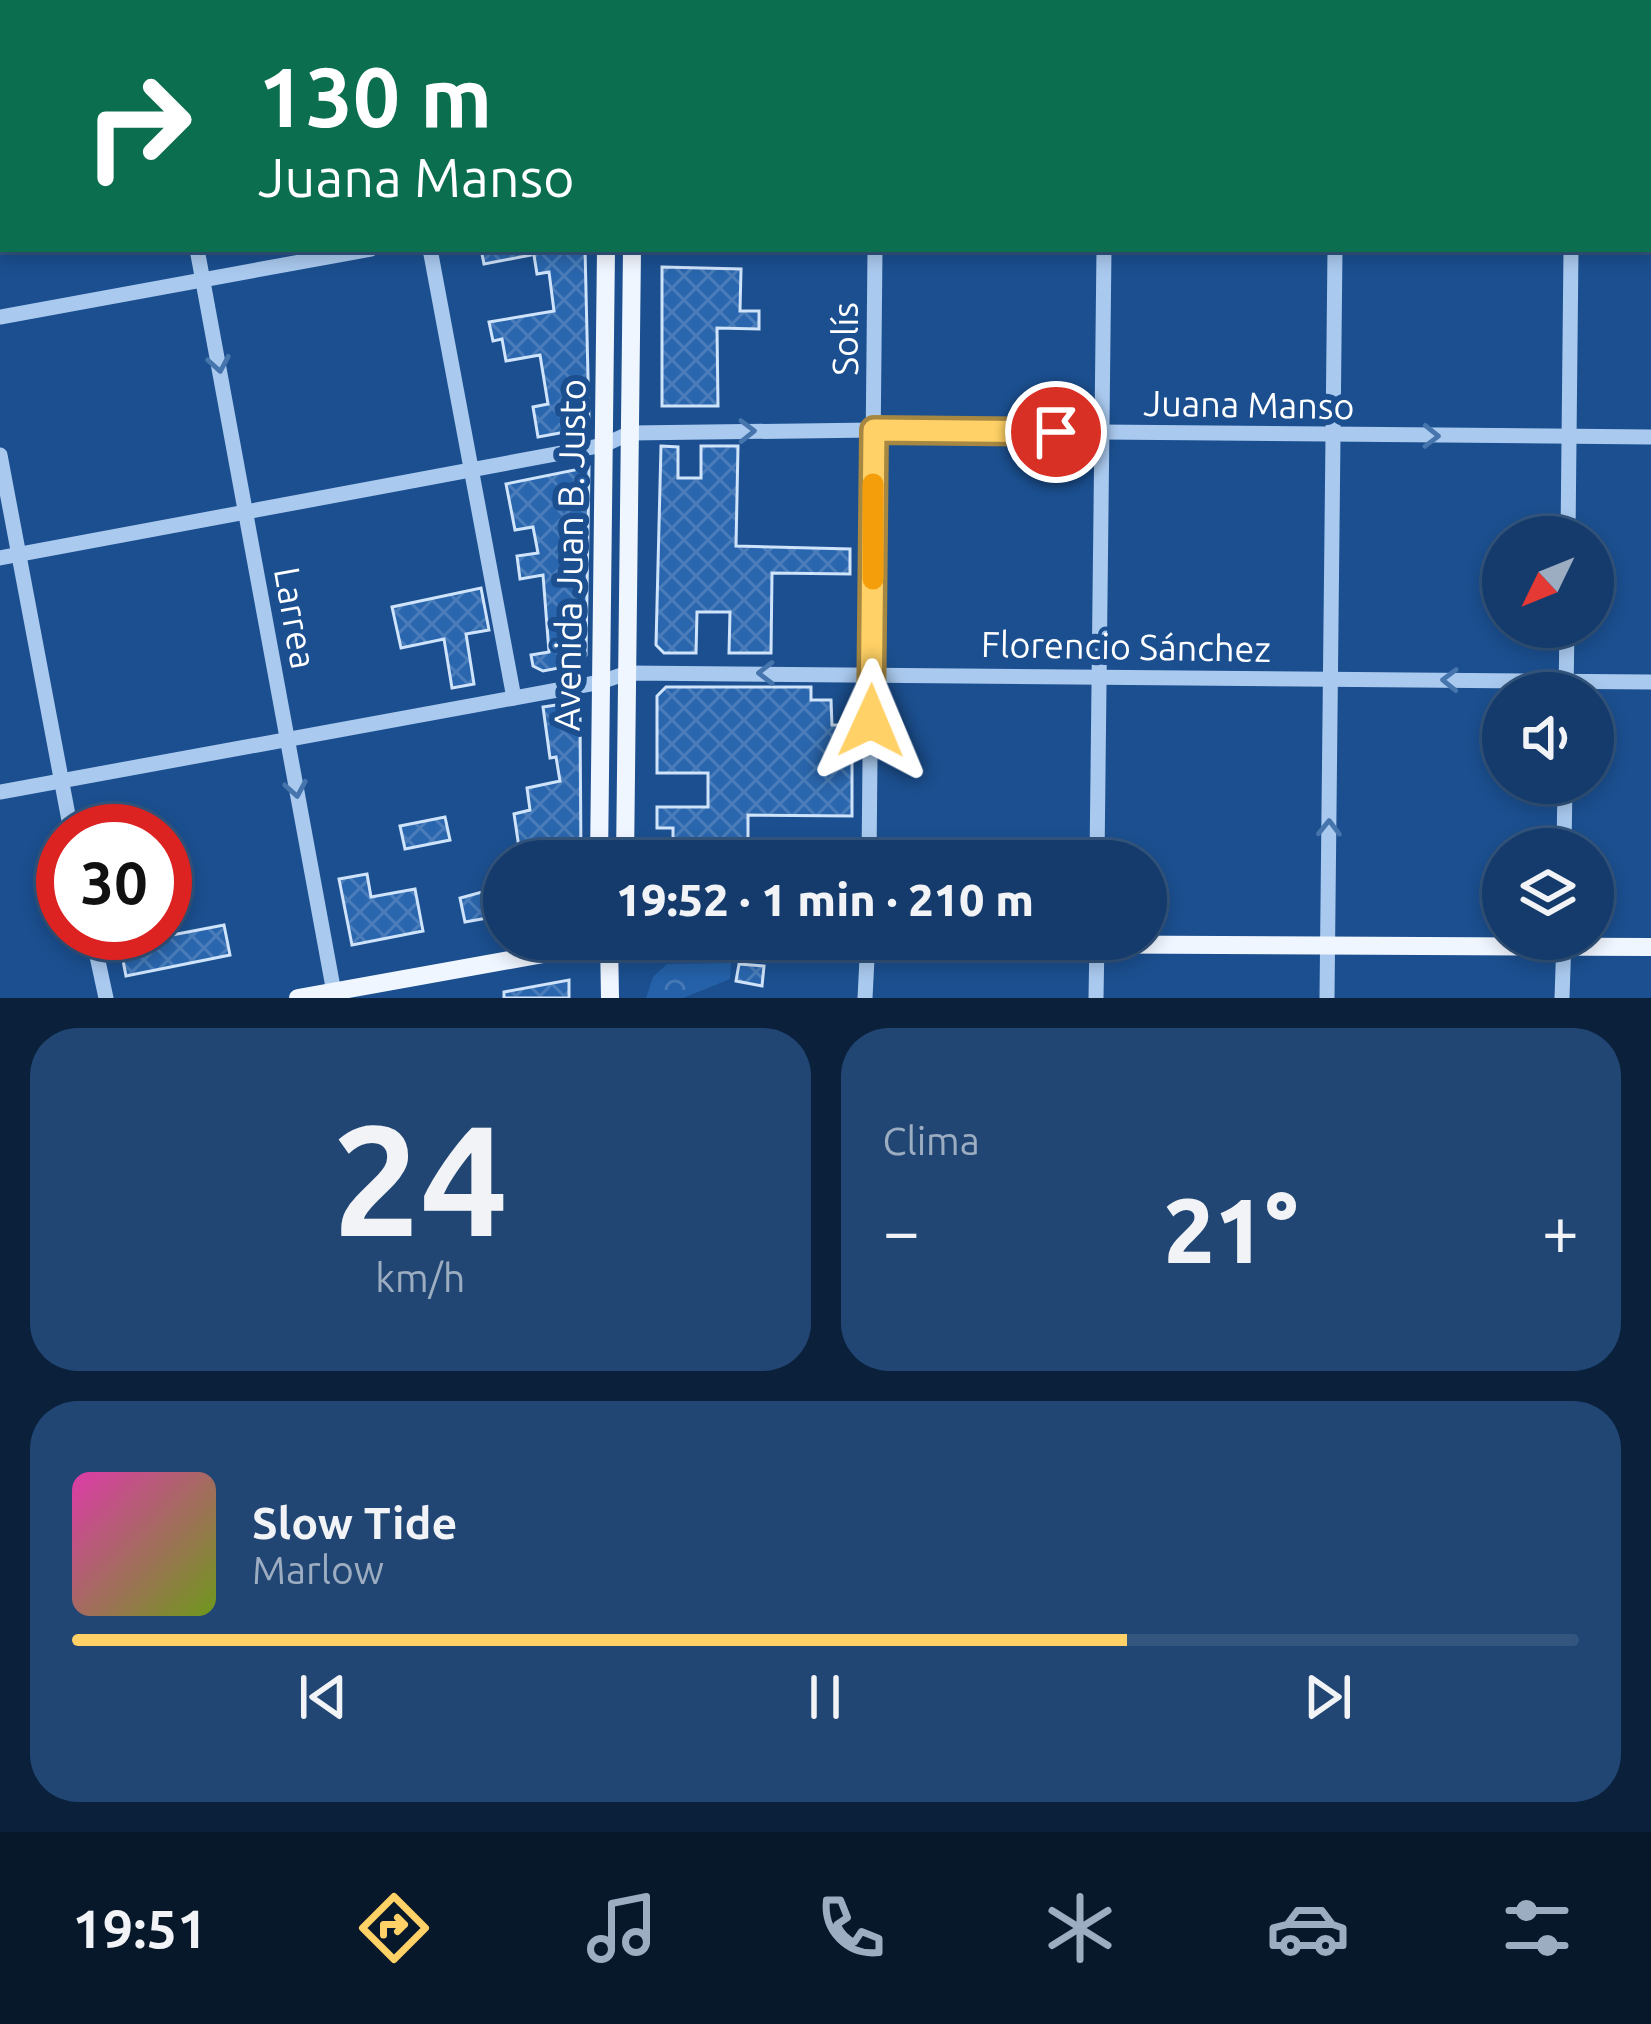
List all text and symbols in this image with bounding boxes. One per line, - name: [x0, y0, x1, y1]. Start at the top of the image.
- icon: right: [60, 48, 216, 204]
- text: 130 m: [258, 49, 492, 143]
- text: Juana Manso: [258, 147, 575, 207]
- street label: Solís: [824, 302, 865, 376]
- one-way arrow: [205, 354, 230, 374]
- street label: Avenida Juan B. Justo: [545, 379, 593, 731]
- pin: [1005, 381, 1107, 483]
- street label: Juana Manso: [1143, 382, 1355, 426]
- icon: arrive: [1023, 399, 1089, 465]
- one-way arrow: [738, 419, 757, 445]
- one-way arrow: [1423, 423, 1441, 449]
- north arrow: [1482, 516, 1614, 648]
- map controls: [1482, 516, 1614, 960]
- street label: Larrea: [267, 564, 325, 672]
- street label: Florencio Sánchez: [981, 623, 1271, 669]
- position arrow: [808, 658, 934, 784]
- one-way arrow: [756, 660, 774, 686]
- one-way arrow: [1440, 667, 1458, 693]
- button: sound: [1482, 672, 1614, 804]
- one-way arrow: [283, 779, 308, 799]
- speed limit sign: 30: [36, 804, 192, 960]
- one-way arrow: [1315, 818, 1341, 837]
- button: layers: [1482, 828, 1614, 960]
- text: 19:52 · 1 min · 210 m: [616, 874, 1034, 925]
- text: 24: [332, 1091, 508, 1265]
- text: Clima: [883, 1119, 980, 1162]
- text: 21°: [1164, 1179, 1298, 1280]
- text: −: [883, 1193, 920, 1267]
- text: +: [1542, 1193, 1579, 1267]
- text: km/h: [375, 1256, 465, 1299]
- text: Slow Tide: [252, 1497, 457, 1548]
- text: Marlow: [252, 1548, 384, 1591]
- icon: previous: [290, 1664, 356, 1730]
- icon: pause: [792, 1664, 858, 1730]
- icon: next: [1295, 1664, 1361, 1730]
- icon: directions: [352, 1886, 436, 1970]
- icon: music: [580, 1886, 664, 1970]
- icon: phone: [809, 1886, 893, 1970]
- icon: climate: [1038, 1886, 1122, 1970]
- icon: car: [1266, 1886, 1350, 1970]
- icon: filters: [1495, 1886, 1579, 1970]
- text: 19:51: [72, 1898, 207, 1958]

